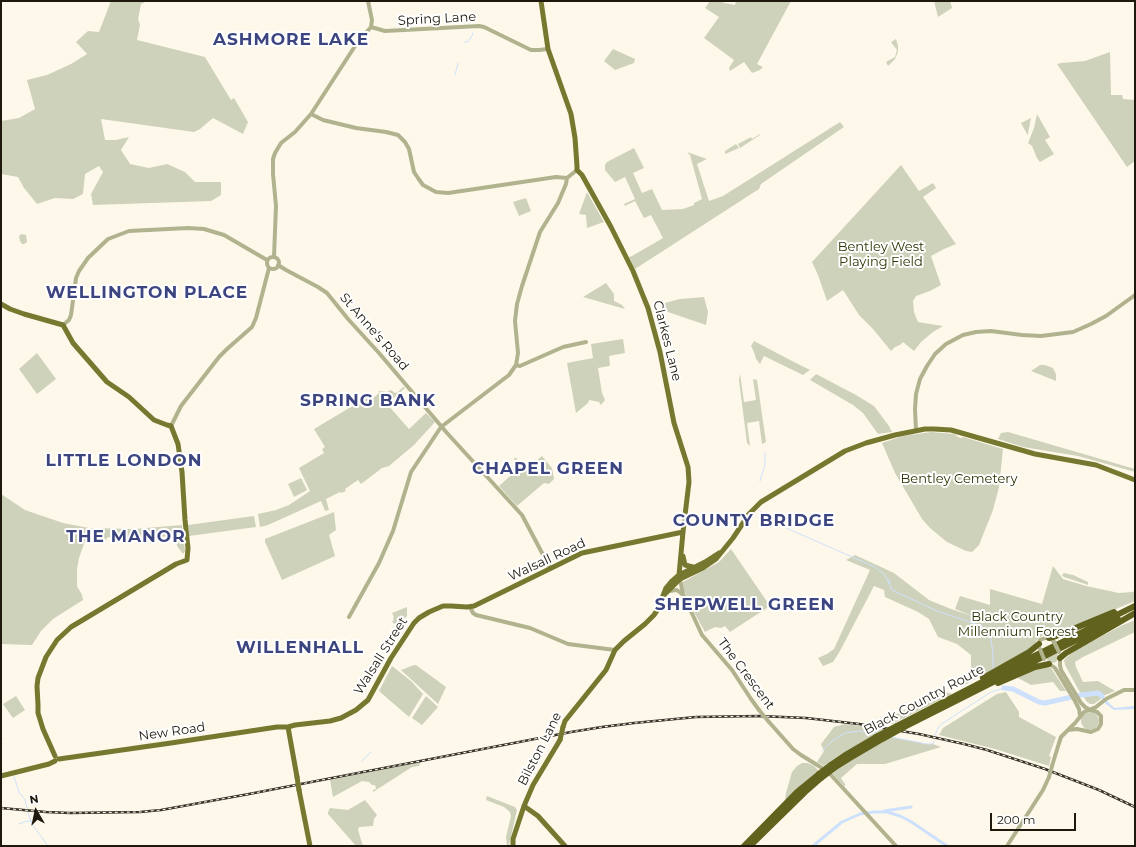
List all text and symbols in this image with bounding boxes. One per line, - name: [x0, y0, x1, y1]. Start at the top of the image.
- street label: Spring Lane: [397, 9, 477, 29]
- district label: ASHMORE LAKE: [213, 30, 369, 50]
- park label: Bentley West Playing Field: [838, 239, 924, 270]
- district label: WELLINGTON PLACE: [46, 283, 248, 303]
- street label: St Anne's Road: [336, 290, 412, 374]
- street label: Clarkes Lane: [649, 299, 685, 383]
- district label: SPRING BANK: [300, 391, 436, 411]
- district label: LITTLE LONDON: [46, 451, 202, 471]
- district label: CHAPEL GREEN: [472, 459, 624, 479]
- park label: Bentley Cemetery: [901, 471, 1017, 487]
- district label: COUNTY BRIDGE: [673, 511, 835, 531]
- district label: THE MANOR: [66, 527, 186, 547]
- street label: Walsall Road: [506, 535, 588, 585]
- district label: SHEPWELL GREEN: [655, 595, 835, 615]
- park label: Black Country Millennium Forest: [958, 609, 1076, 640]
- street label: Walsall Street: [351, 614, 411, 698]
- street label: The Crescent: [714, 635, 778, 713]
- district label: WILLENHALL: [236, 638, 364, 658]
- street label: Black Country Route: [861, 662, 987, 738]
- street label: Bilston Lane: [515, 710, 565, 788]
- street label: New Road: [138, 720, 206, 744]
- north arrow: [16, 791, 56, 831]
- text: N: [29, 792, 40, 807]
- scale bar: [992, 805, 1078, 831]
- text: 200 m: [997, 812, 1036, 827]

